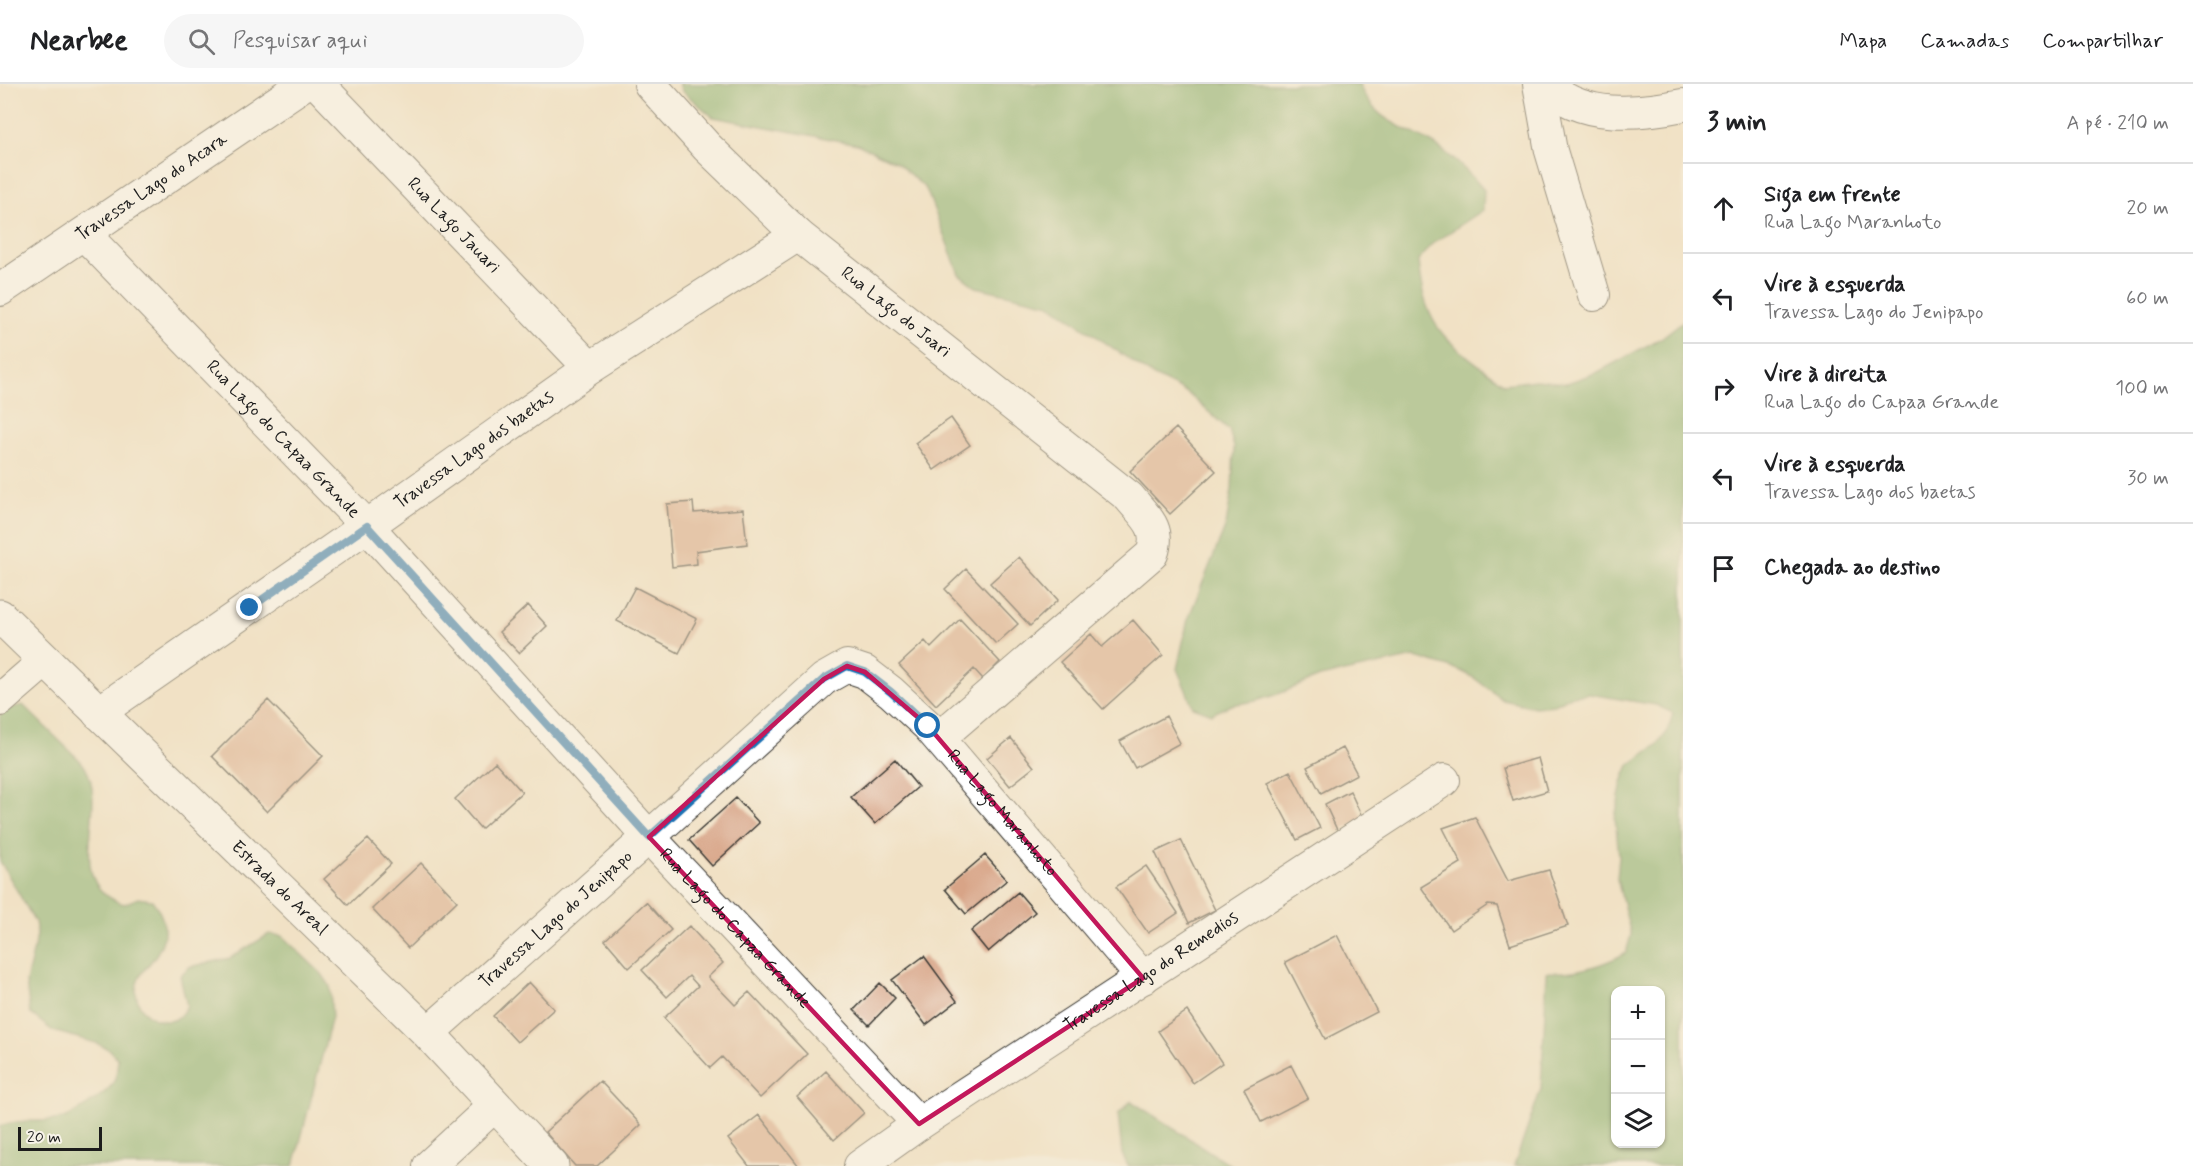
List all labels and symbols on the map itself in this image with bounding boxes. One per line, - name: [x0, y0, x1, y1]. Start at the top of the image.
- street label: Travessa Lago do Acara: [71, 127, 232, 247]
- street label: Rua Lago Jauari: [402, 172, 505, 279]
- street label: Rua Lago do Joari: [836, 261, 956, 363]
- street label: Rua Lago do Capaa Grande: [201, 355, 365, 524]
- street label: Travessa Lago dos baetas: [389, 385, 559, 515]
- route end: [236, 594, 262, 620]
- route start: [914, 712, 940, 738]
- street label: Rua Lago Maranhoto: [941, 744, 1063, 882]
- street label: Estrada do Areal: [226, 835, 333, 941]
- street label: Rua Lago do Capaa Grande: [654, 843, 816, 1014]
- street label: Travessa Lago do Jenipapo: [474, 845, 638, 994]
- street label: Travessa Lago do Remedios: [1059, 906, 1243, 1038]
- scale bar: [18, 1124, 102, 1152]

